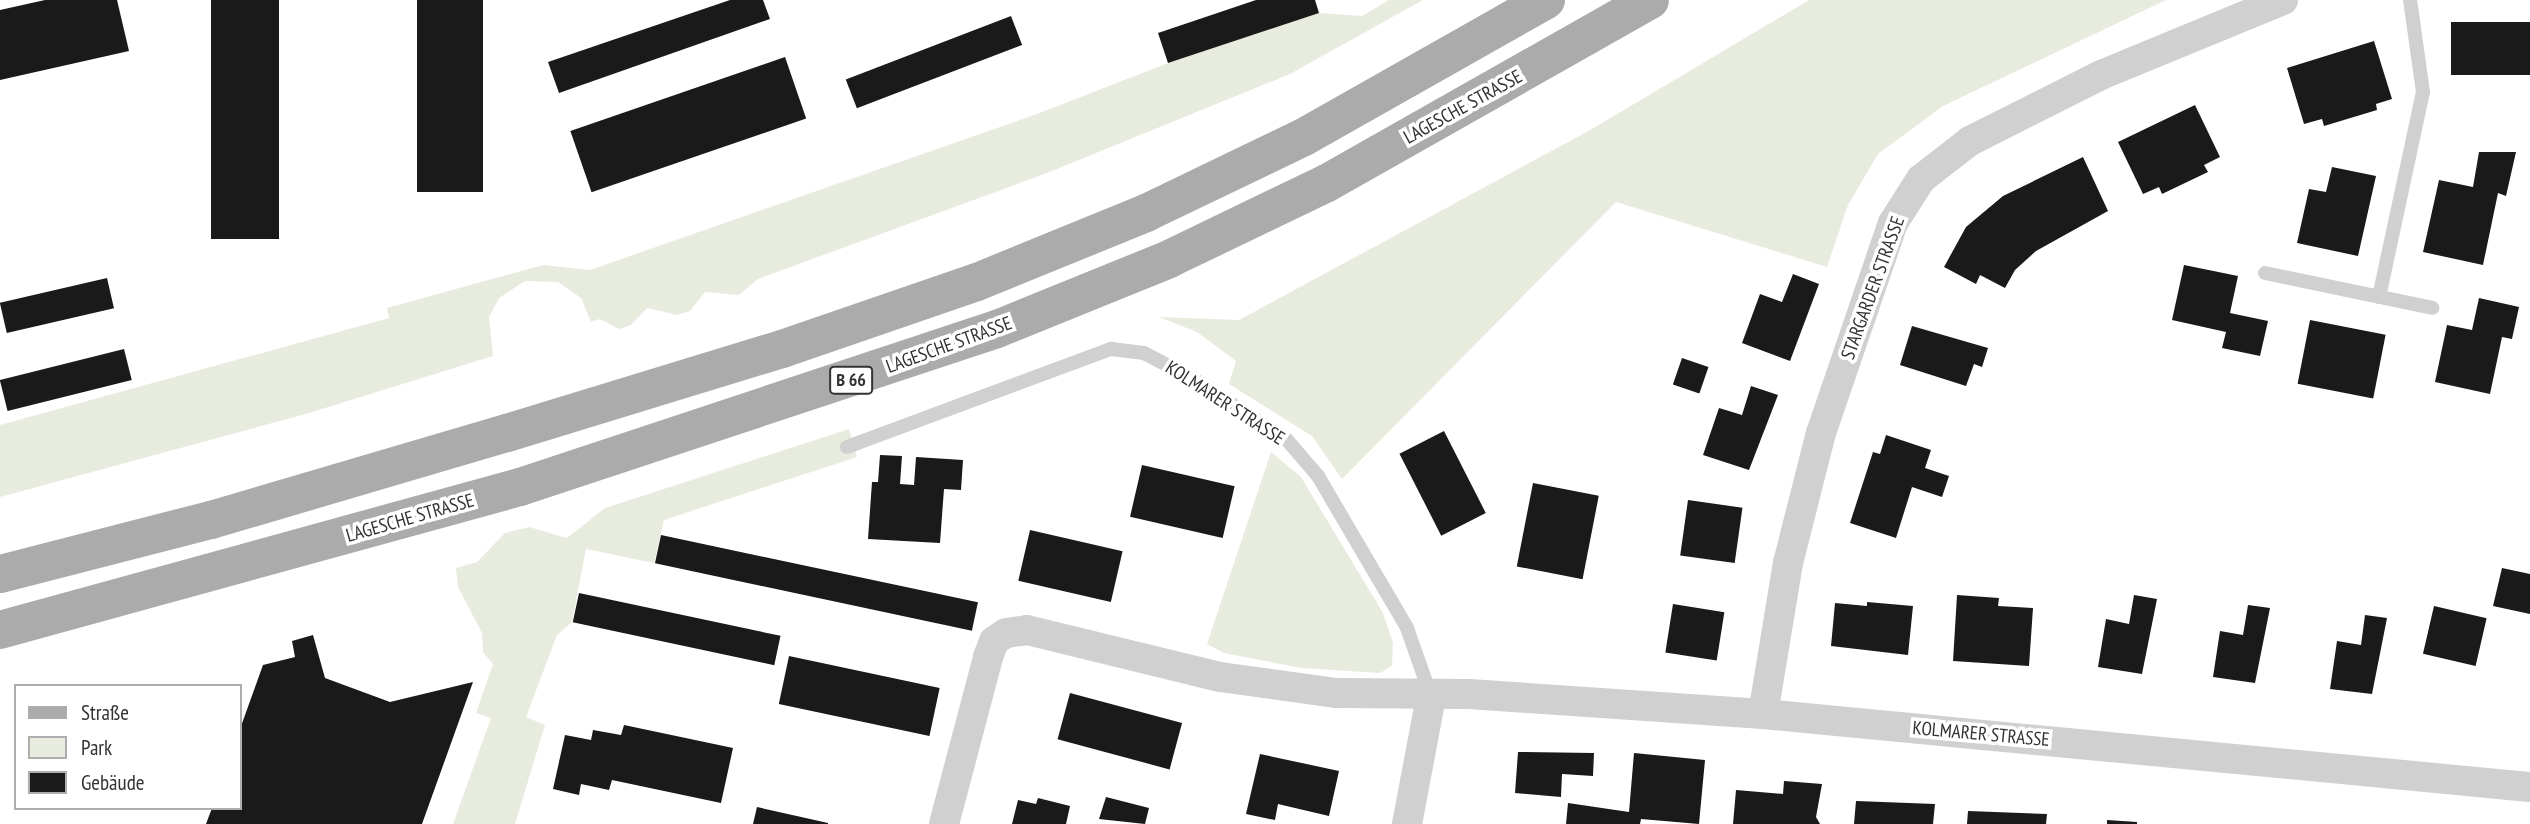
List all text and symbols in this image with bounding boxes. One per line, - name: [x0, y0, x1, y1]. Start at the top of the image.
- street label: LAGESCHE STRASSE: [1400, 65, 1526, 149]
- street label: STARGARDER STRASSE: [1837, 213, 1909, 363]
- street label: LAGESCHE STRASSE: [883, 312, 1015, 378]
- street label: KOLMARER STRASSE: [1161, 356, 1289, 450]
- road number: B 66: [828, 366, 874, 394]
- street label: LAGESCHE STRASSE: [343, 489, 477, 547]
- legend: [14, 684, 242, 810]
- text: Straße: [81, 699, 129, 726]
- street label: KOLMARER STRASSE: [1912, 717, 2050, 751]
- text: Park: [81, 734, 112, 761]
- text: Gebäude: [81, 769, 144, 796]

